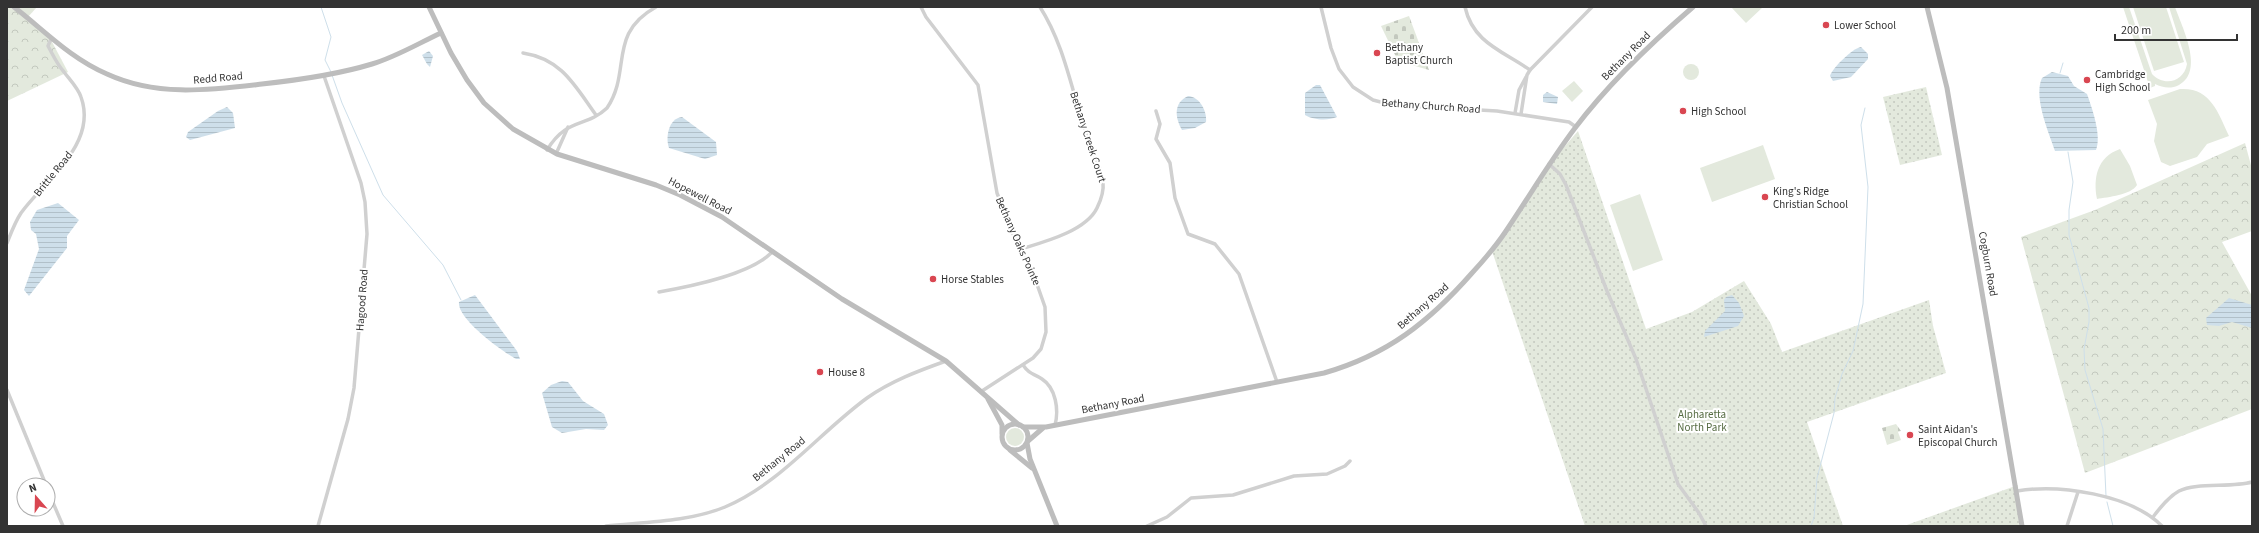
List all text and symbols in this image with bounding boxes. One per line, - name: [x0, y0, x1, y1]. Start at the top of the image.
- scale bar: [2115, 16, 2237, 42]
- place label: Lower School: [1834, 18, 1896, 33]
- marker: Lower School: [1821, 20, 1831, 30]
- text: 200 m: [2121, 22, 2151, 39]
- street label: Bethany Road: [1598, 28, 1654, 84]
- place label: Bethany Baptist Church: [1385, 40, 1453, 68]
- marker: Bethany Baptist Church: [1372, 48, 1382, 58]
- place label: Cambridge High School: [2095, 67, 2150, 95]
- street label: Redd Road: [193, 68, 243, 88]
- marker: Cambridge High School: [2082, 75, 2092, 85]
- street label: Bethany Creek Court: [1066, 90, 1110, 185]
- street label: Bethany Church Road: [1381, 95, 1481, 117]
- place label: High School: [1691, 104, 1746, 119]
- marker: High School: [1678, 106, 1688, 116]
- street label: Brittle Road: [30, 148, 76, 200]
- street label: Hopewell Road: [666, 174, 734, 218]
- place label: King's Ridge Christian School: [1773, 184, 1848, 212]
- marker: King's Ridge Christian School: [1760, 192, 1770, 202]
- street label: Bethany Oaks Pointe: [992, 194, 1044, 288]
- street label: Cogburn Road: [1975, 230, 2001, 298]
- street label: Hagood Road: [352, 269, 372, 331]
- place label: Horse Stables: [941, 272, 1004, 287]
- marker: Horse Stables: [928, 274, 938, 284]
- street label: Bethany Road: [1394, 279, 1452, 333]
- place label: House 8: [828, 365, 865, 380]
- marker: House 8: [815, 367, 825, 377]
- street label: Bethany Road: [1080, 391, 1146, 417]
- park label: Alpharetta North Park: [1677, 407, 1727, 435]
- place label: Saint Aidan's Episcopal Church: [1918, 422, 1997, 450]
- marker: Saint Aidan's Episcopal Church: [1905, 430, 1915, 440]
- street label: Bethany Road: [749, 433, 809, 485]
- north arrow: [16, 477, 56, 517]
- text: N: [27, 480, 39, 496]

